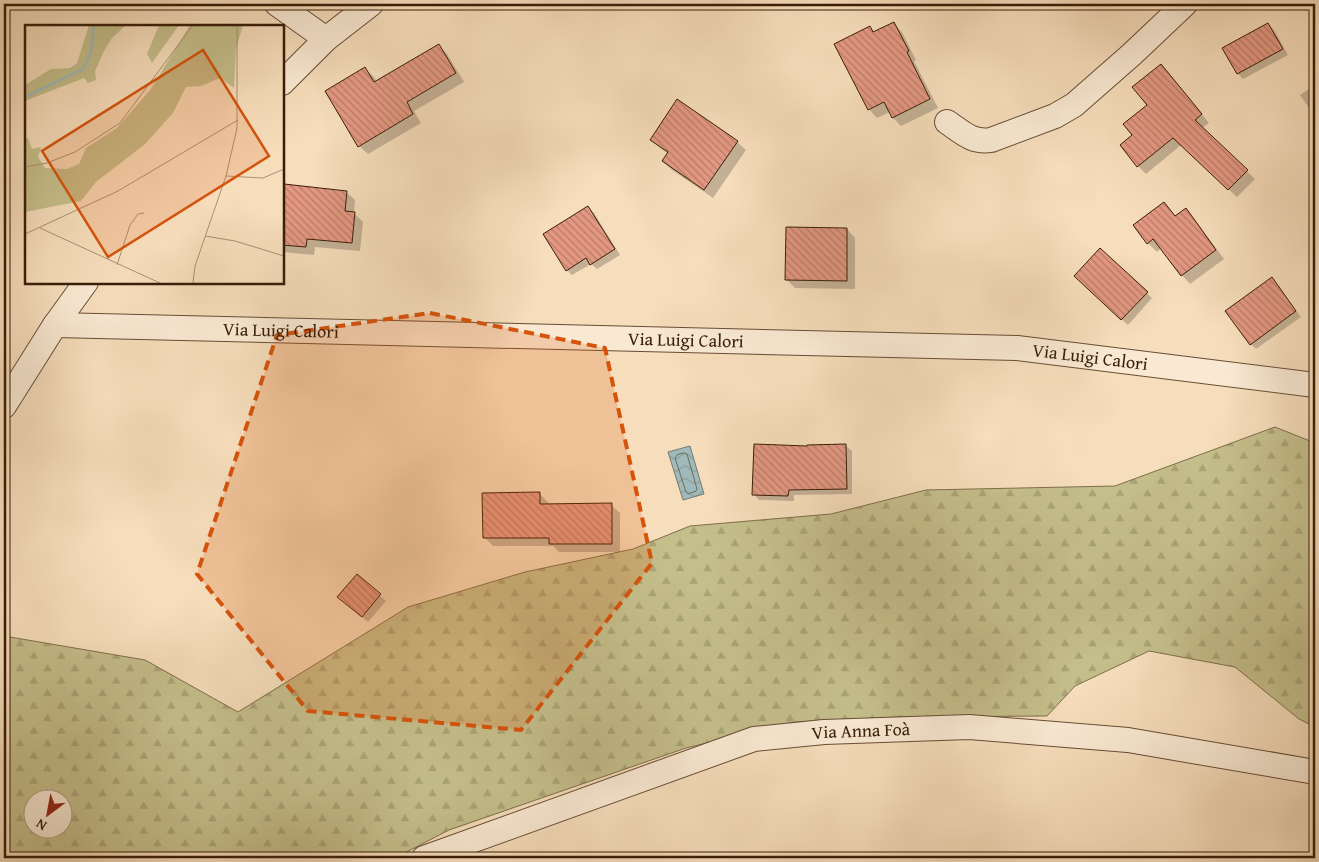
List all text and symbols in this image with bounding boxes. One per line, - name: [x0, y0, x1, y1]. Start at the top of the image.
- inset map: [25, 25, 284, 284]
- street label: Via Luigi Calori: [223, 315, 339, 345]
- street label: Via Luigi Calori: [628, 325, 744, 354]
- street label: Via Luigi Calori: [1031, 336, 1149, 377]
- street label: Via Anna Foà: [810, 715, 911, 746]
- north arrow: [22, 790, 72, 840]
- text: N: [31, 814, 50, 836]

